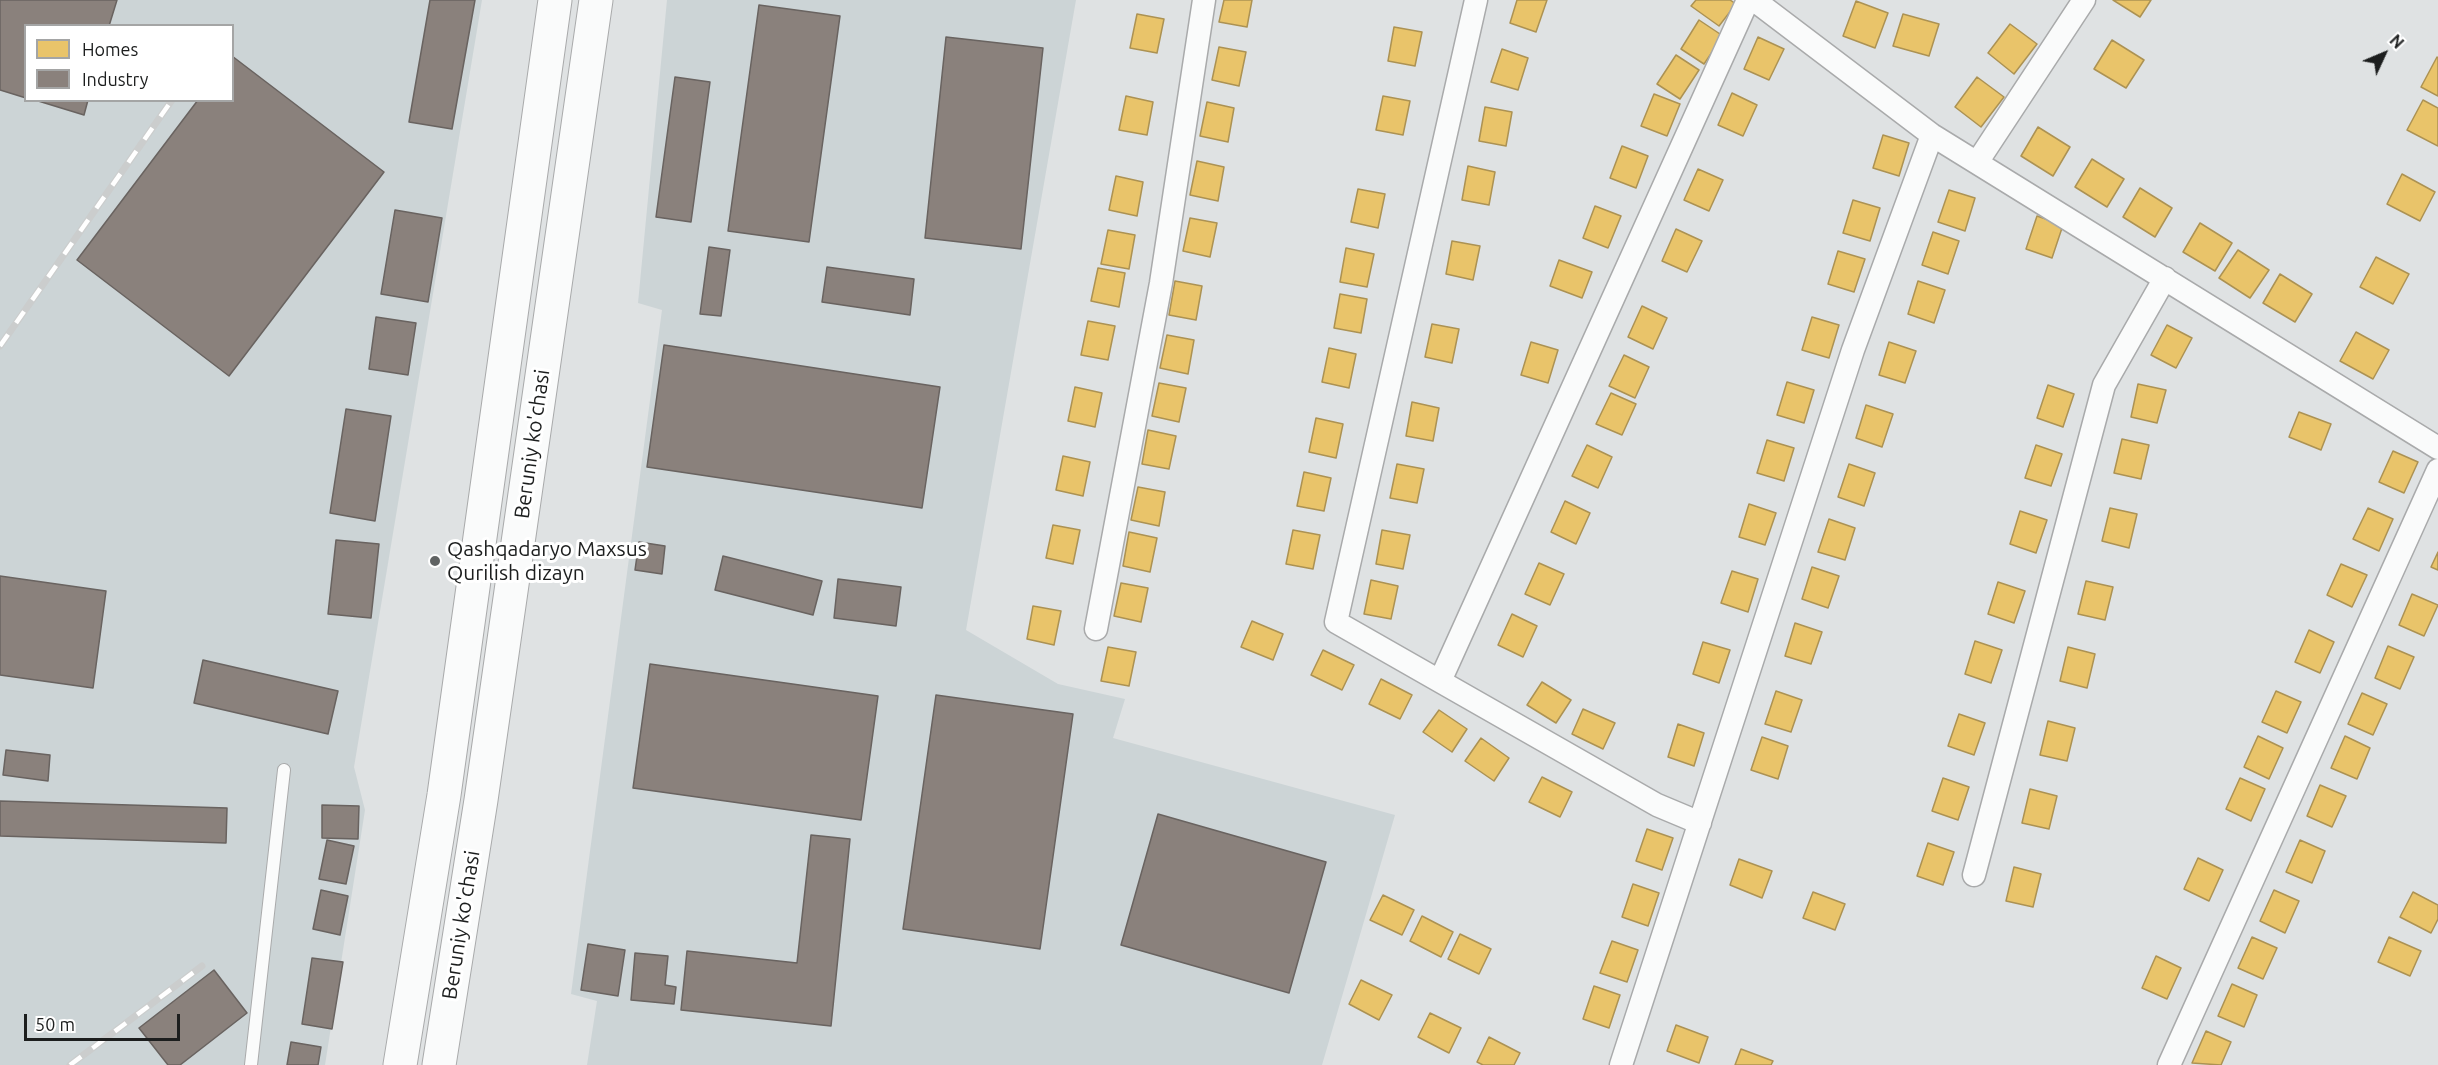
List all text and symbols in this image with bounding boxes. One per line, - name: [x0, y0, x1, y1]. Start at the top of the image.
- legend: [24, 24, 234, 102]
- north arrow: [2354, 24, 2414, 84]
- text: N: [2386, 31, 2408, 52]
- text: Homes: [82, 39, 138, 59]
- text: Industry: [82, 69, 148, 89]
- street label: Beruniy ko'chasi: [509, 368, 555, 520]
- place label: Qashqadaryo Maxsus Qurilish dizayn: [447, 536, 647, 586]
- marker: Qashqadaryo Maxsus Qurilish dizayn: [428, 554, 442, 568]
- street label: Beruniy ko'chasi: [437, 849, 485, 1001]
- scale bar: [27, 1002, 183, 1040]
- text: 50 m: [35, 1014, 75, 1034]

